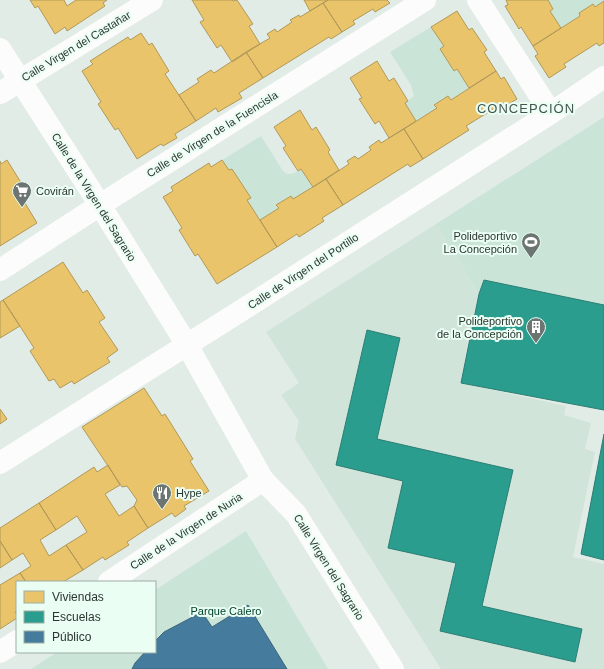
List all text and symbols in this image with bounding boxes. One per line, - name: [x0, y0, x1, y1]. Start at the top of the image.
- street label: Calle Virgen del Castañar: [19, 8, 133, 83]
- street label: Calle de Virgen de la Fuencisla: [144, 88, 280, 179]
- district label: CONCEPCIÓN: [477, 101, 575, 116]
- street label: Calle de la Virgen del Sagrario: [49, 131, 139, 263]
- supermarket icon: Covirán: [11, 180, 33, 208]
- place label: Covirán: [36, 185, 74, 197]
- place label: Polideportivo La Concepción: [444, 230, 517, 255]
- street label: Calle de Virgen del Portillo: [245, 231, 361, 311]
- sports icon: Polideportivo La Concepción: [520, 231, 542, 259]
- place label: Polideportivo de la Concepción: [437, 315, 522, 340]
- building icon: Polideportivo de la Concepción: [525, 316, 547, 344]
- restaurant icon: Hype: [151, 482, 173, 510]
- place label: Hype: [176, 487, 202, 499]
- street label: Calle de la Virgen de Nuria: [128, 490, 245, 572]
- street label: Calle Virgen del Sagrario: [292, 512, 366, 622]
- legend: [16, 581, 156, 653]
- text: Viviendas: [52, 590, 104, 604]
- park label: Parque Calero: [191, 605, 261, 617]
- text: Escuelas: [52, 610, 101, 624]
- text: Público: [52, 630, 92, 644]

